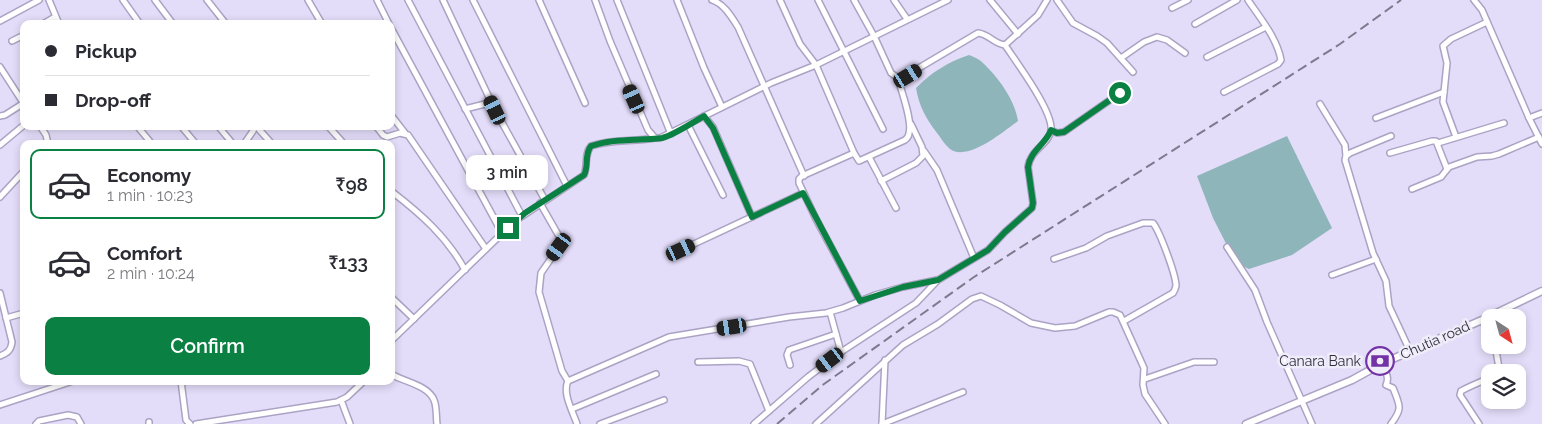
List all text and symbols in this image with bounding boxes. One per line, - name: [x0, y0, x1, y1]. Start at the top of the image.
- text: Pickup: [75, 40, 137, 62]
- car: [891, 62, 924, 90]
- car: [621, 82, 646, 116]
- route start: [1109, 82, 1131, 104]
- text: Drop-off: [75, 89, 151, 111]
- car: [481, 93, 508, 127]
- callout: 3 min: [467, 156, 549, 190]
- icon: car: [47, 162, 92, 207]
- text: 3 min: [487, 163, 528, 182]
- text: Economy: [107, 164, 191, 186]
- text: ₹98: [336, 173, 368, 195]
- text: 1 min · 10:23: [107, 186, 193, 205]
- route end: [497, 217, 519, 239]
- car: [544, 230, 573, 264]
- car: [664, 237, 697, 263]
- icon: car: [47, 240, 92, 285]
- text: Comfort: [107, 242, 182, 264]
- text: ₹133: [328, 251, 368, 273]
- text: 2 min · 10:24: [107, 264, 195, 283]
- north arrow: [1481, 309, 1526, 354]
- map controls: [1481, 309, 1526, 409]
- button: Confirm: [45, 317, 370, 375]
- car: [716, 317, 747, 337]
- street label: Chutia road: [1398, 318, 1472, 362]
- car: [813, 345, 846, 375]
- bank icon: Canara Bank: [1365, 346, 1395, 376]
- place label: Canara Bank: [1279, 353, 1362, 369]
- button: layers: [1481, 364, 1526, 409]

